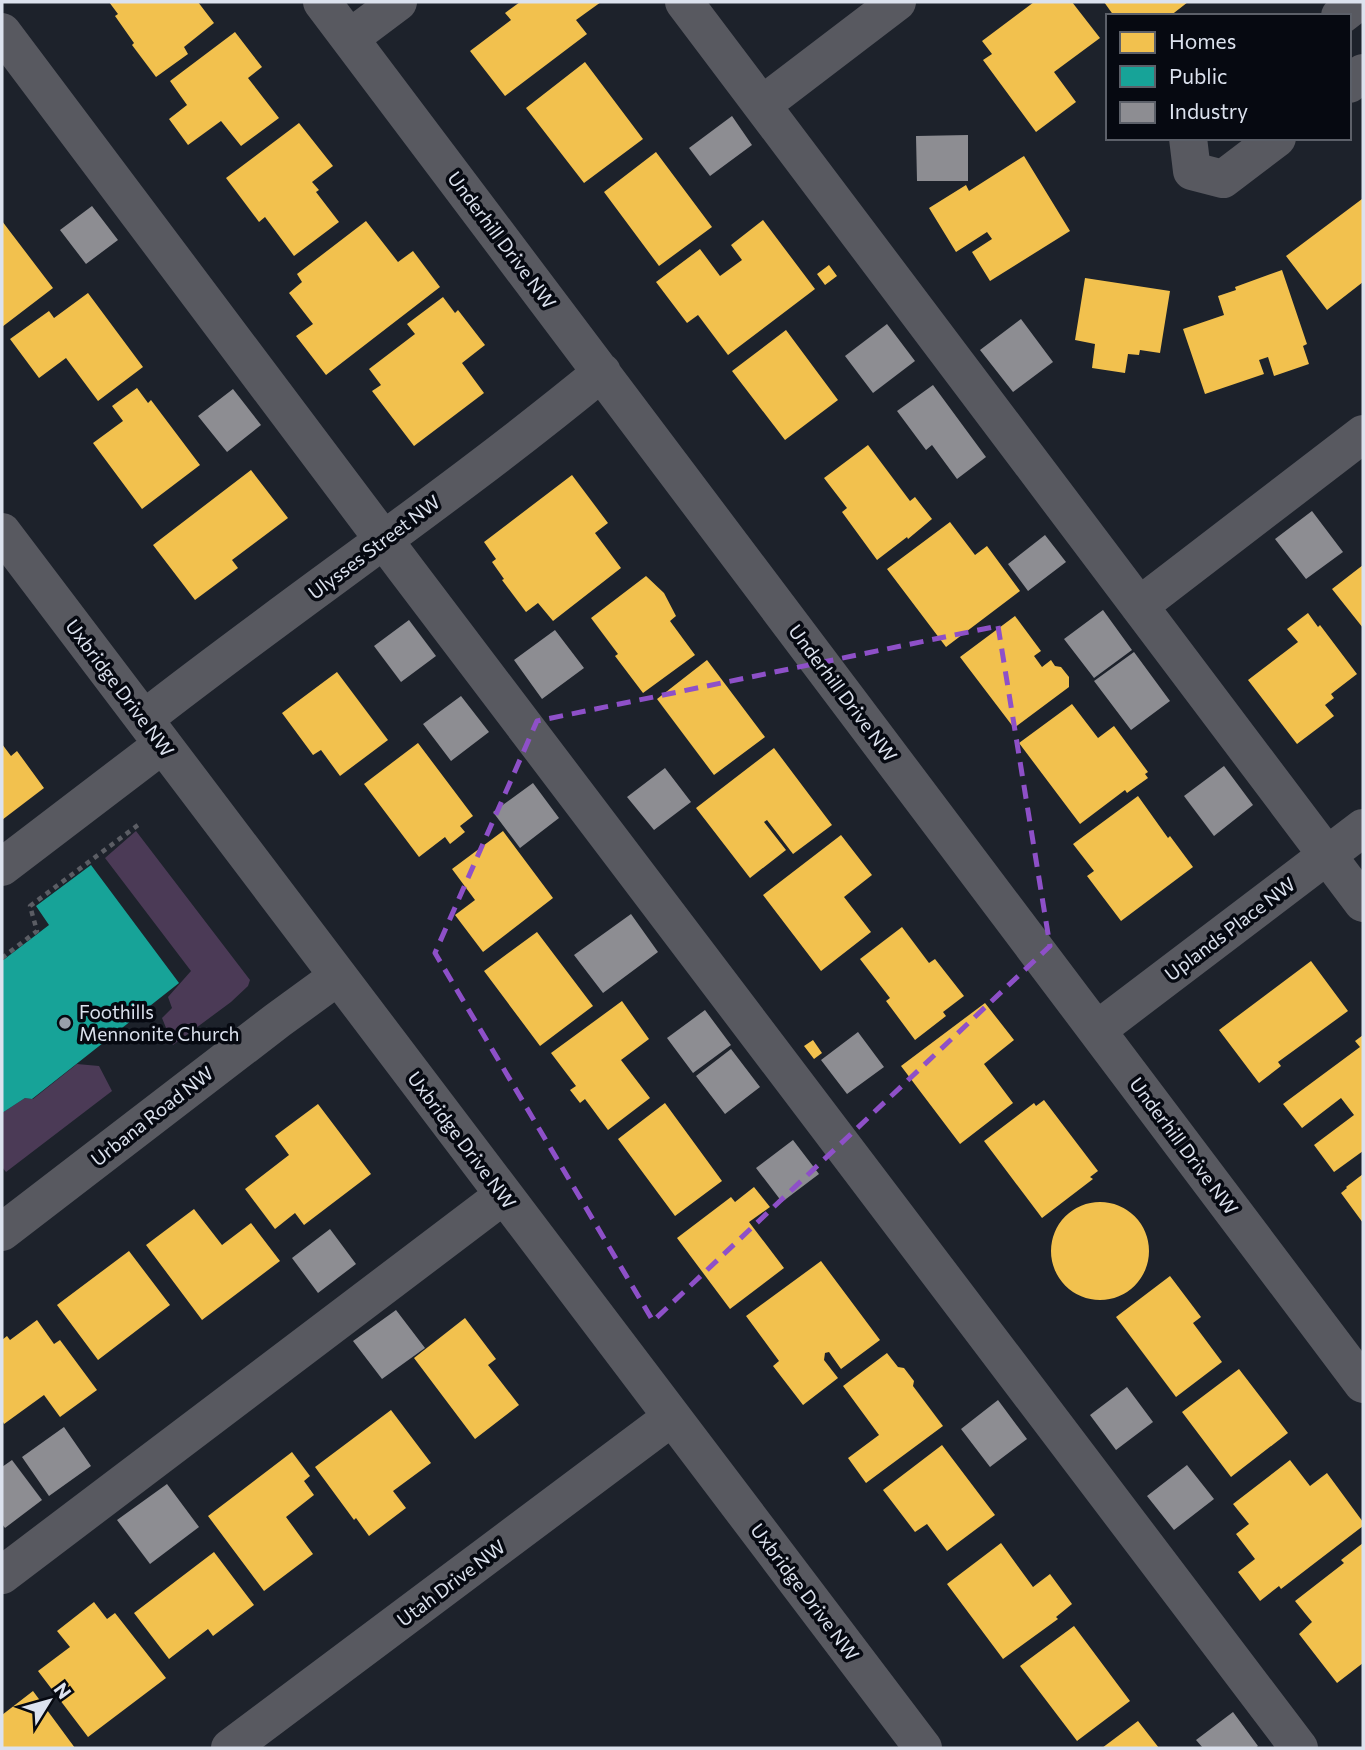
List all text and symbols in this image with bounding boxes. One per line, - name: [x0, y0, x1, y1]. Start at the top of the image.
- legend: [1106, 14, 1351, 140]
- text: Homes: [1169, 28, 1236, 53]
- text: Public: [1169, 63, 1227, 88]
- text: Industry: [1169, 98, 1248, 123]
- street label: Underhill Drive NW: [443, 167, 561, 313]
- street label: Ulysses Street NW: [303, 490, 444, 604]
- street label: Uxbridge Drive NW: [61, 615, 179, 761]
- street label: Underhill Drive NW: [784, 620, 902, 766]
- street label: Uplands Place NW: [1160, 872, 1300, 985]
- place label: Foothills Mennonite Church: [79, 1000, 239, 1045]
- marker: Foothills Mennonite Church: [57, 1015, 73, 1031]
- street label: Urbana Road NW: [86, 1061, 217, 1170]
- street label: Uxbridge Drive NW: [403, 1067, 521, 1213]
- street label: Underhill Drive NW: [1125, 1073, 1243, 1219]
- street label: Uxbridge Drive NW: [746, 1519, 864, 1665]
- street label: Utah Drive NW: [392, 1534, 509, 1631]
- north arrow: [14, 1666, 84, 1736]
- text: N: [49, 1678, 76, 1703]

